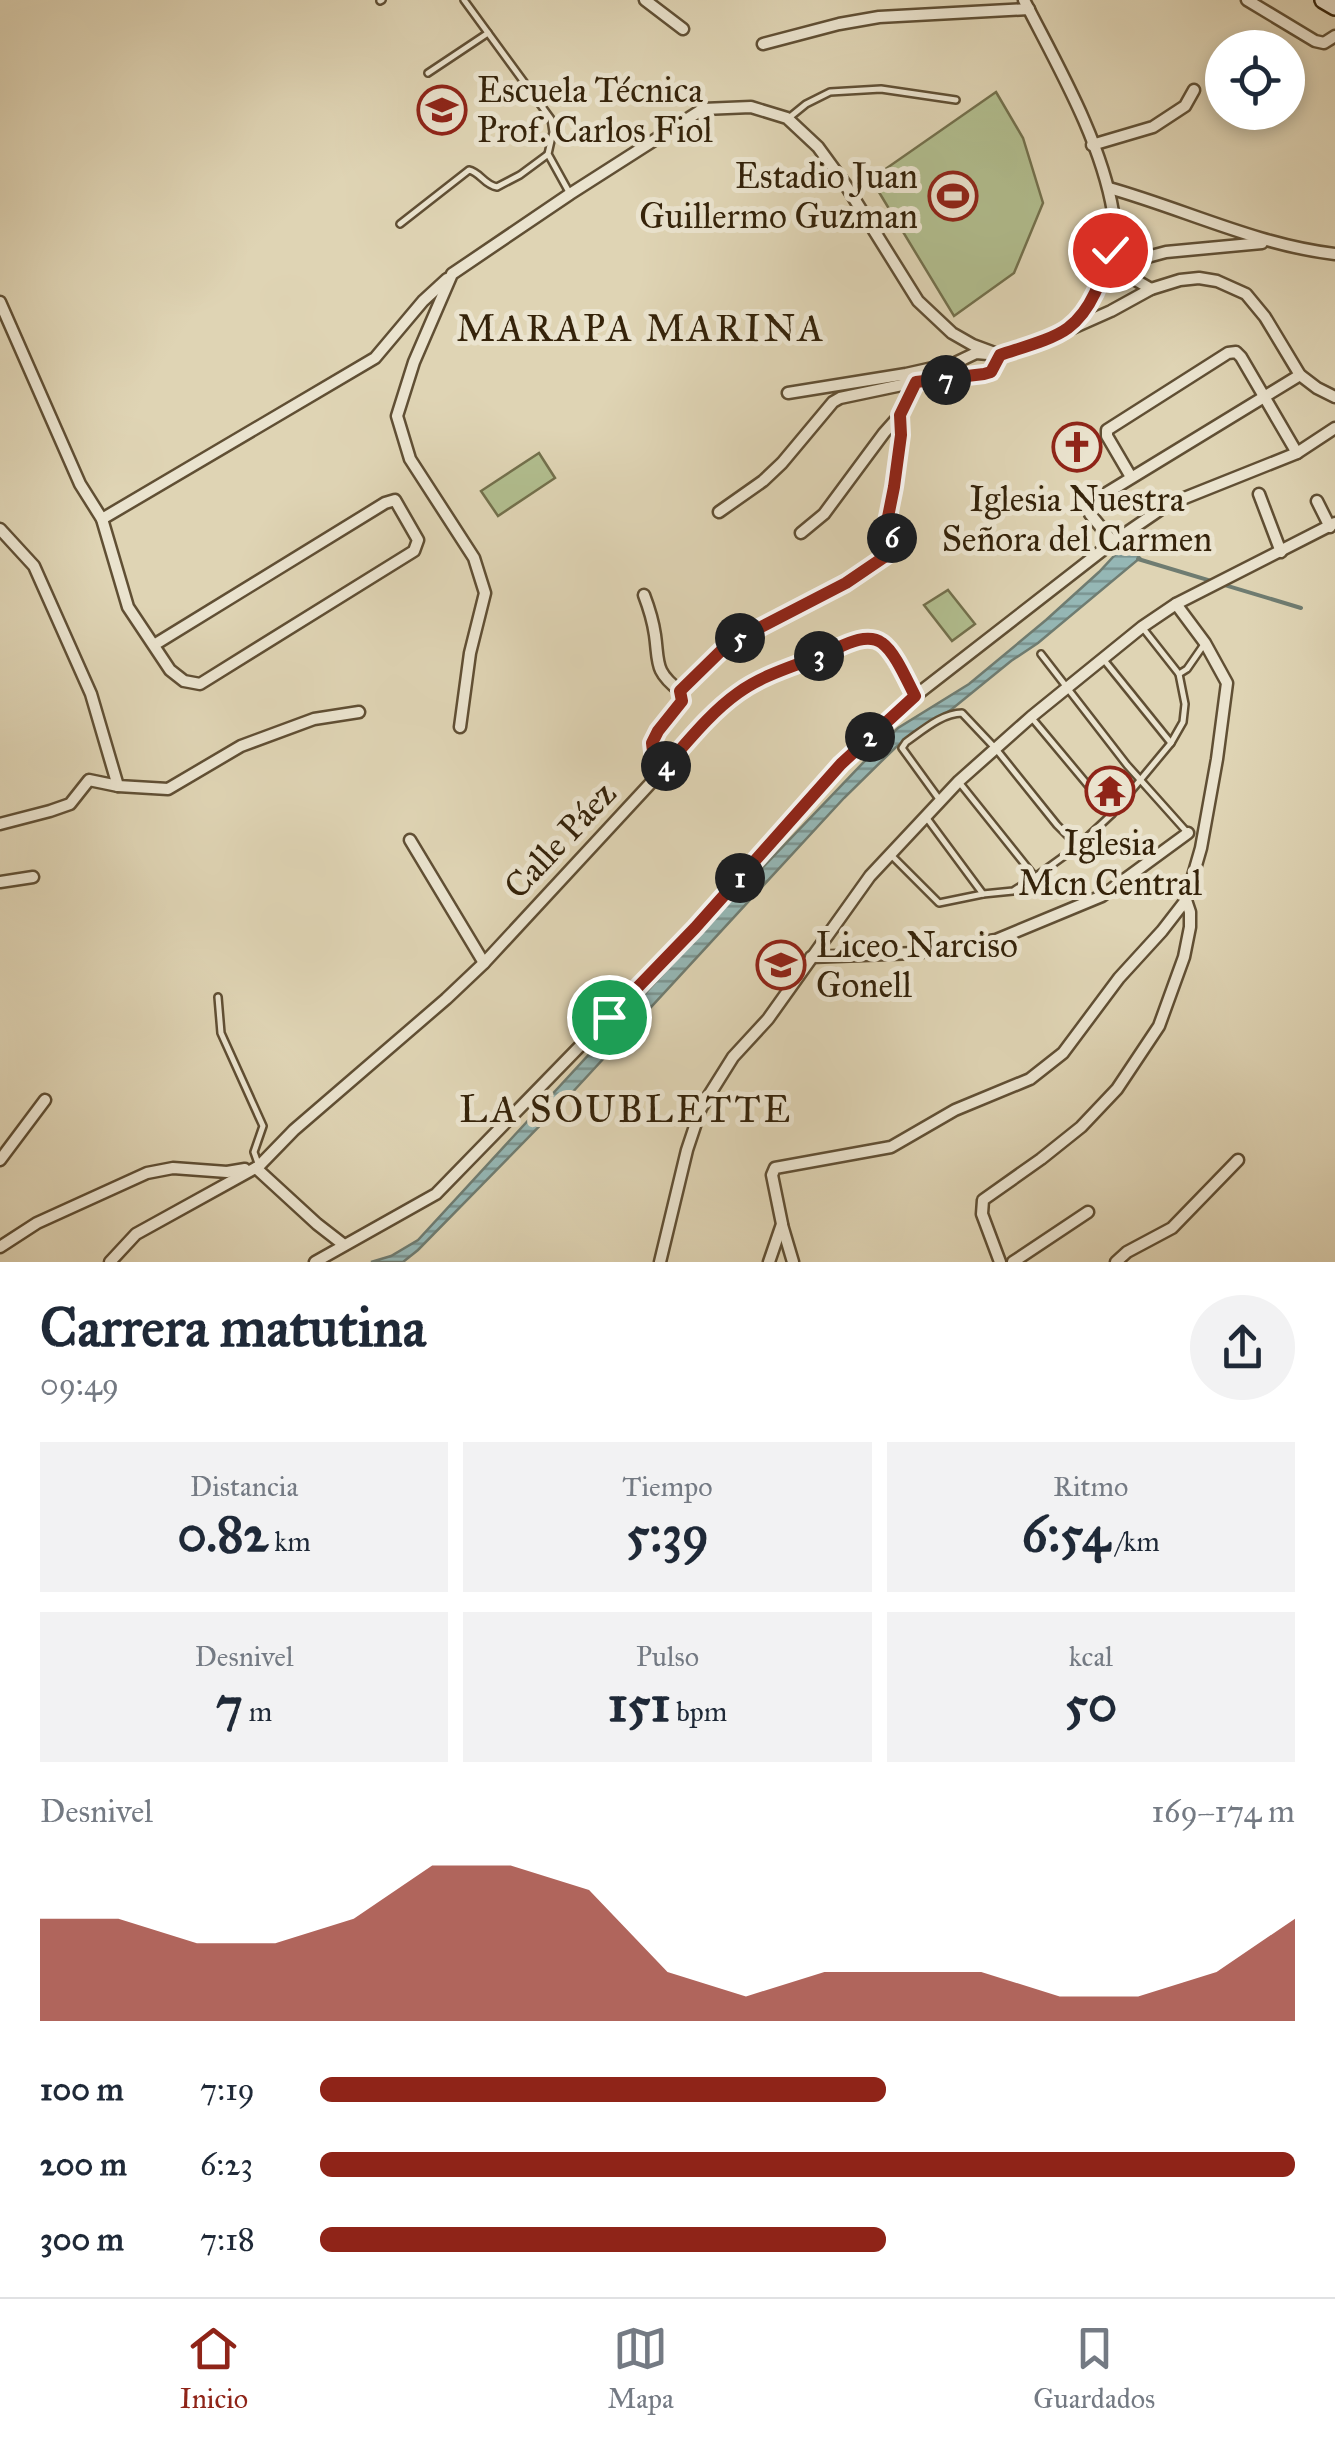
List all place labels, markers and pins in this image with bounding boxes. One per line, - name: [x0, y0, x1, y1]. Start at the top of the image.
- place label: Escuela Técnica Prof. Carlos Fiol: [477, 69, 713, 152]
- school or university icon: Escuela Técnica Prof. Carlos Fiol: [416, 84, 468, 136]
- place label: Estadio Juan Guillermo Guzman: [639, 155, 918, 238]
- sports icon: Estadio Juan Guillermo Guzman: [927, 170, 979, 222]
- pin: [1068, 208, 1153, 293]
- pin: 7: [921, 355, 971, 405]
- church icon: Iglesia Nuestra Señora del Carmen: [1051, 421, 1103, 473]
- place label: Iglesia Nuestra Señora del Carmen: [942, 478, 1212, 561]
- pin: 6: [867, 513, 917, 563]
- pin: 5: [715, 613, 765, 663]
- pin: 3: [794, 631, 844, 681]
- pin: 2: [845, 712, 895, 762]
- pin: 4: [641, 741, 691, 791]
- temple icon: Iglesia Mcn Central: [1084, 765, 1136, 817]
- place label: Iglesia Mcn Central: [1018, 822, 1203, 905]
- pin: 1: [715, 853, 765, 903]
- place label: Liceo Narciso Gonell: [816, 924, 1018, 1007]
- school or university icon: Liceo Narciso Gonell: [755, 939, 807, 991]
- pin: [567, 975, 652, 1060]

